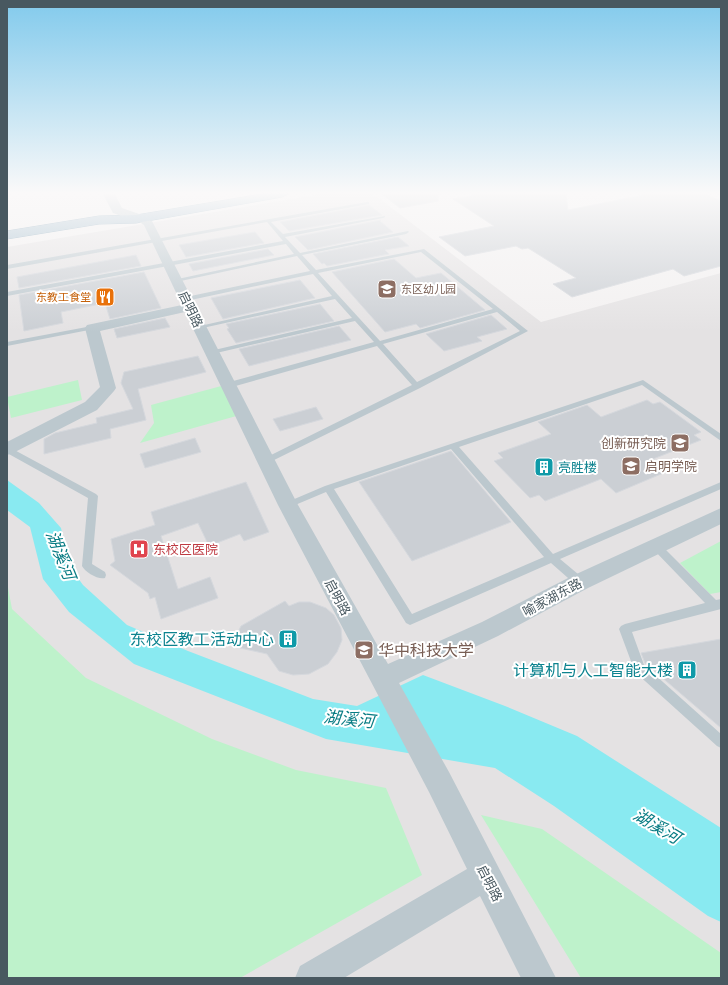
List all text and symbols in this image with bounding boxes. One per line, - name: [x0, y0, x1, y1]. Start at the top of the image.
- school or university icon: 东区幼儿园: [376, 278, 398, 300]
- place label: 东区幼儿园: [401, 282, 456, 296]
- restaurant icon: 东教工食堂: [94, 286, 116, 308]
- street label: 启明路: [175, 288, 207, 330]
- place label: 东教工食堂: [36, 290, 91, 304]
- school or university icon: 创新研究院: [669, 432, 691, 454]
- place label: 创新研究院: [601, 435, 666, 451]
- school or university icon: 启明学院: [620, 455, 642, 477]
- building icon: 亮胜楼: [533, 456, 555, 478]
- place label: 启明学院: [645, 458, 697, 474]
- place label: 亮胜楼: [558, 459, 597, 475]
- water label: 湖溪河: [42, 528, 81, 585]
- hospital icon: 东校区医院: [128, 538, 150, 560]
- place label: 东校区医院: [153, 541, 218, 557]
- street label: 喻家湖东路: [520, 575, 584, 619]
- street label: 启明路: [322, 576, 354, 618]
- building icon: 东校区教工活动中心: [277, 628, 299, 650]
- place label: 东校区教工活动中心: [130, 629, 274, 649]
- school or university icon: 华中科技大学: [353, 639, 375, 661]
- place label: 华中科技大学: [378, 640, 474, 660]
- building icon: 计算机与人工智能大楼: [676, 659, 698, 681]
- place label: 计算机与人工智能大楼: [513, 660, 673, 680]
- water label: 湖溪河: [323, 706, 378, 732]
- water label: 湖溪河: [630, 804, 687, 849]
- street label: 启明路: [474, 862, 506, 904]

